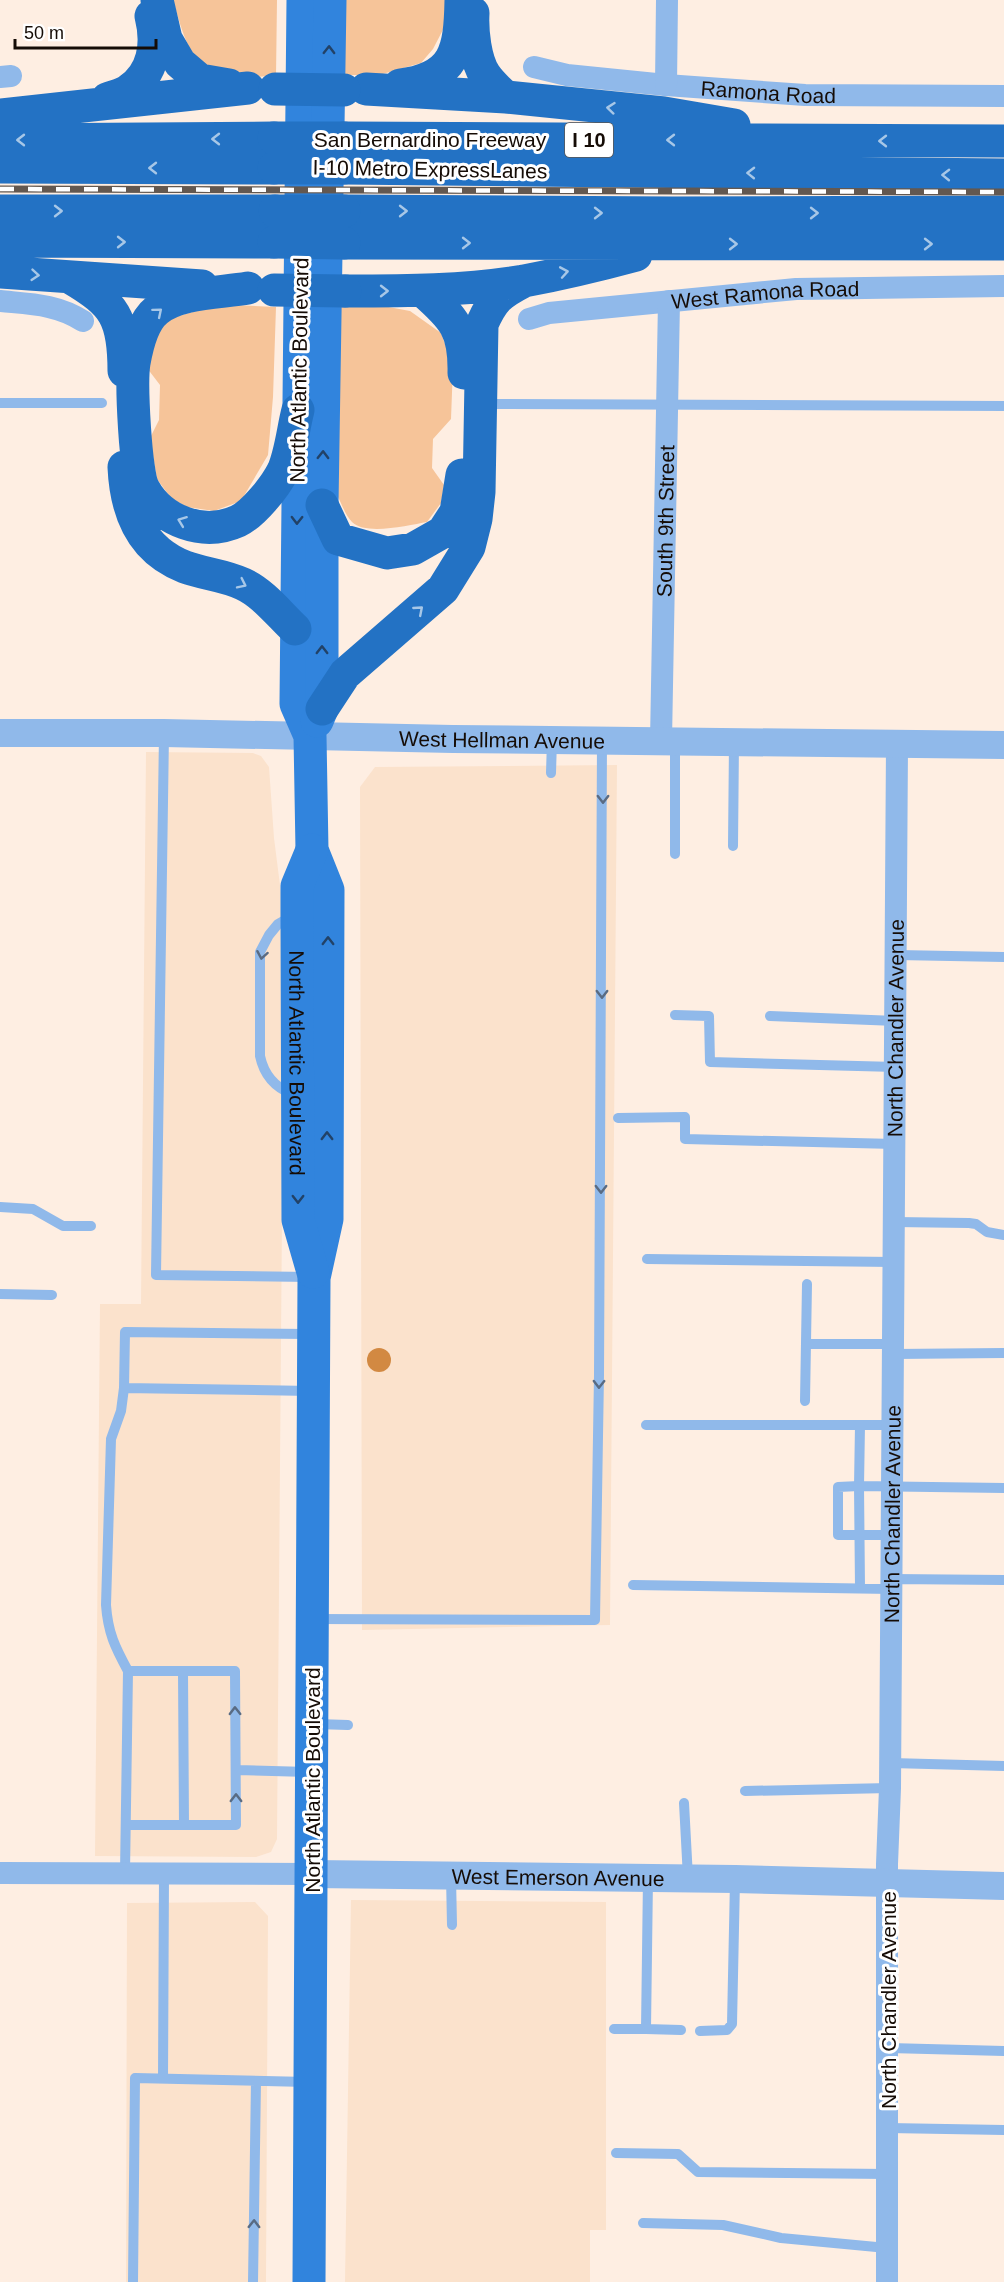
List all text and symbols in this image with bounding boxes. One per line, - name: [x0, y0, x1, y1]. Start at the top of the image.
- scale bar: [15, 12, 156, 50]
- text: 50 m: [24, 23, 64, 43]
- one-way arrow: [323, 46, 335, 55]
- street label: Ramona Road: [700, 76, 836, 107]
- one-way arrow: [606, 102, 615, 114]
- road number: I 10: [565, 123, 613, 157]
- street label: San Bernardino Freeway: [314, 128, 547, 151]
- one-way arrow: [211, 133, 220, 145]
- one-way arrow: [16, 134, 25, 146]
- one-way arrow: [666, 134, 675, 147]
- one-way arrow: [878, 135, 887, 147]
- street label: I-10 Metro ExpressLanes: [313, 155, 547, 183]
- one-way arrow: [148, 162, 157, 174]
- one-way arrow: [746, 166, 755, 179]
- one-way arrow: [941, 169, 950, 181]
- one-way arrow: [54, 205, 63, 217]
- one-way arrow: [398, 205, 407, 217]
- one-way arrow: [593, 207, 602, 219]
- one-way arrow: [809, 207, 818, 219]
- one-way arrow: [117, 236, 126, 248]
- one-way arrow: [461, 237, 470, 249]
- one-way arrow: [729, 238, 738, 250]
- one-way arrow: [924, 238, 933, 250]
- street label: North Atlantic Boulevard: [286, 257, 312, 483]
- one-way arrow: [558, 266, 568, 279]
- one-way arrow: [31, 268, 40, 281]
- street label: West Ramona Road: [670, 277, 860, 313]
- one-way arrow: [379, 285, 388, 297]
- one-way arrow: [151, 309, 162, 320]
- street label: South 9th Street: [652, 445, 678, 597]
- one-way arrow: [317, 451, 329, 460]
- one-way arrow: [178, 516, 188, 529]
- one-way arrow: [290, 516, 303, 525]
- one-way arrow: [236, 577, 247, 589]
- one-way arrow: [412, 607, 423, 618]
- one-way arrow: [316, 646, 328, 655]
- street label: West Hellman Avenue: [399, 726, 605, 752]
- one-way arrow: [597, 794, 609, 803]
- street label: North Chandler Avenue: [883, 919, 907, 1137]
- one-way arrow: [322, 937, 334, 946]
- one-way arrow: [256, 950, 269, 960]
- street label: North Atlantic Boulevard: [286, 950, 309, 1176]
- one-way arrow: [596, 989, 608, 998]
- one-way arrow: [321, 1132, 333, 1141]
- one-way arrow: [595, 1184, 607, 1193]
- one-way arrow: [292, 1195, 304, 1204]
- one-way arrow: [593, 1379, 605, 1388]
- street label: North Chandler Avenue: [880, 1405, 904, 1623]
- street label: North Atlantic Boulevard: [301, 1667, 324, 1893]
- one-way arrow: [229, 1707, 242, 1716]
- one-way arrow: [230, 1793, 242, 1802]
- street label: West Emerson Avenue: [451, 1864, 665, 1890]
- street label: North Chandler Avenue: [877, 1891, 900, 2109]
- one-way arrow: [248, 2219, 260, 2228]

